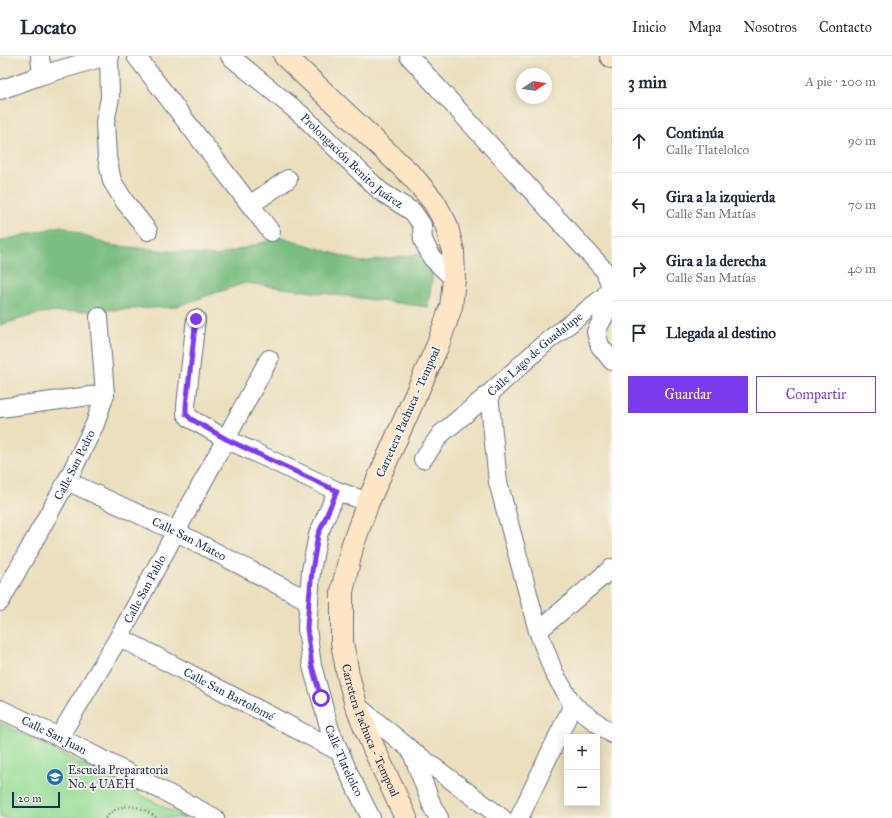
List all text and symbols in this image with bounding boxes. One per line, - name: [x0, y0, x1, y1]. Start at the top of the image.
- text: Locato: [20, 16, 76, 39]
- text: Inicio: [632, 19, 666, 36]
- text: Mapa: [688, 19, 721, 36]
- text: Nosotros: [743, 19, 797, 36]
- text: Contacto: [819, 19, 872, 36]
- north arrow: [516, 68, 552, 104]
- text: 3 min: [628, 72, 667, 93]
- text: A pie · 200 m: [805, 74, 876, 90]
- street label: Prolongación Benito Juárez: [298, 111, 406, 211]
- text: Continúa: [666, 124, 724, 142]
- icon: ahead: [628, 130, 650, 152]
- text: 90 m: [848, 133, 876, 149]
- text: Calle Tlatelolco: [666, 142, 749, 158]
- text: Gira a la izquierda: [666, 188, 775, 206]
- icon: left: [628, 194, 650, 216]
- text: 70 m: [848, 197, 876, 213]
- text: Calle San Matías: [666, 206, 756, 222]
- text: Gira a la derecha: [666, 252, 766, 270]
- icon: right: [628, 258, 650, 280]
- text: 40 m: [847, 261, 876, 277]
- text: Calle San Matías: [666, 270, 756, 286]
- street label: Calle Lago de Guadalupe: [484, 309, 585, 399]
- route end: [187, 310, 205, 328]
- icon: arrive: [628, 322, 650, 344]
- text: Llegada al destino: [666, 324, 776, 342]
- street label: Carretera Pachuca - Tempoal: [373, 344, 443, 479]
- button: Guardar: [628, 376, 748, 413]
- button: Compartir: [756, 376, 876, 413]
- street label: Calle San Pedro: [51, 428, 98, 502]
- street label: Calle San Mateo: [150, 514, 228, 563]
- street label: Calle San Pablo: [121, 553, 169, 626]
- street label: Carretera Pachuca - Tempoal: [339, 663, 402, 800]
- street label: Calle San Bartolomé: [181, 665, 277, 724]
- route start: [312, 689, 330, 707]
- street label: Calle San Juan: [19, 713, 89, 757]
- street label: Calle Tlatelolco: [322, 723, 366, 799]
- map controls: [564, 734, 600, 806]
- button: +: [564, 734, 600, 770]
- place label: Escuela Preparatoria No. 4 UAEH: [68, 763, 169, 791]
- school or university icon: Escuela Preparatoria No. 4 UAEH: [45, 767, 65, 787]
- button: −: [564, 770, 600, 806]
- scale bar: [12, 790, 60, 809]
- text: 20 m: [18, 792, 41, 805]

